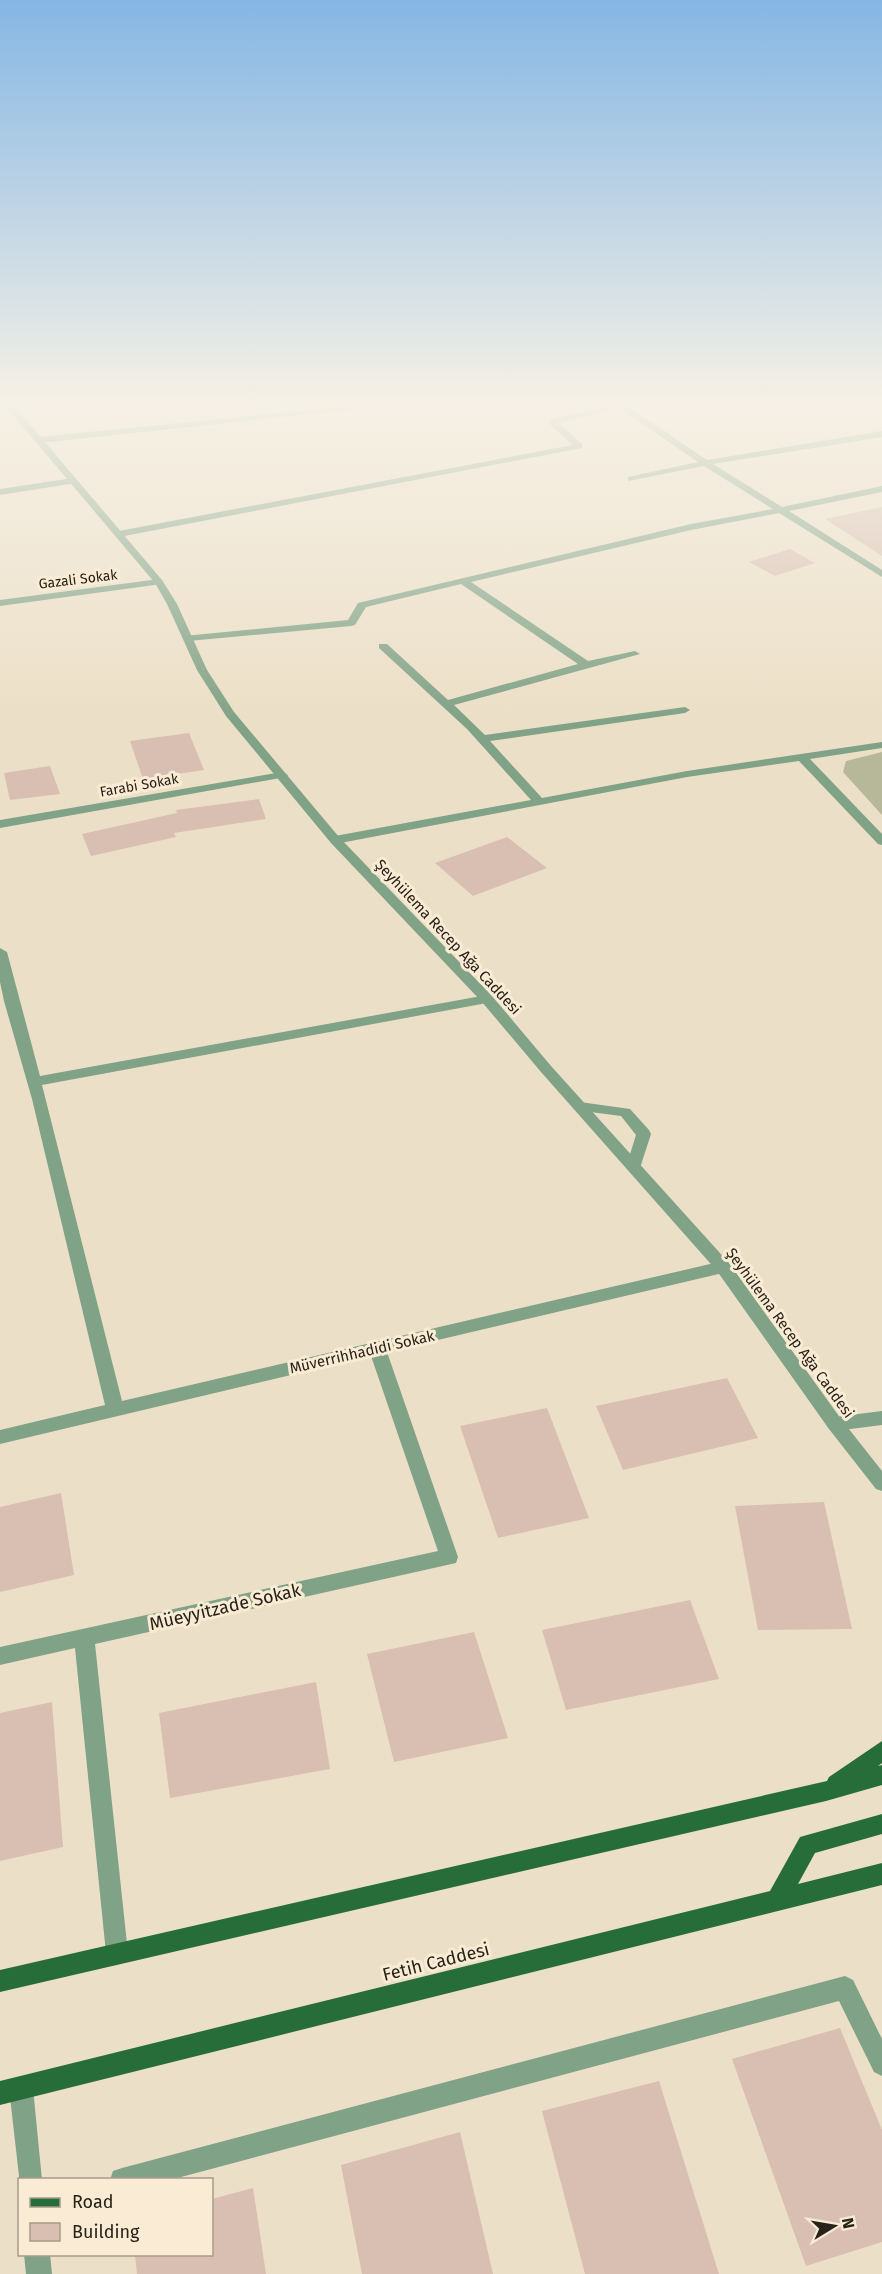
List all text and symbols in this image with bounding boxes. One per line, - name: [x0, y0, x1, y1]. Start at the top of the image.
- street label: Gazali Sokak: [38, 566, 119, 593]
- street label: Farabi Sokak: [98, 770, 181, 801]
- street label: Şeyhülema Recep Ağa Caddesi: [371, 856, 525, 1018]
- street label: Şeyhülema Recep Ağa Caddesi: [722, 1245, 858, 1421]
- street label: Müverrihhadidi Sokak: [288, 1327, 436, 1377]
- street label: Müeyyitzade Sokak: [147, 1579, 304, 1635]
- street label: Fetih Caddesi: [380, 1938, 492, 1986]
- legend: [18, 2178, 213, 2256]
- text: Road: [72, 2191, 114, 2213]
- north arrow: [804, 2196, 864, 2256]
- text: N: [838, 2216, 859, 2230]
- text: Building: [72, 2221, 140, 2243]

